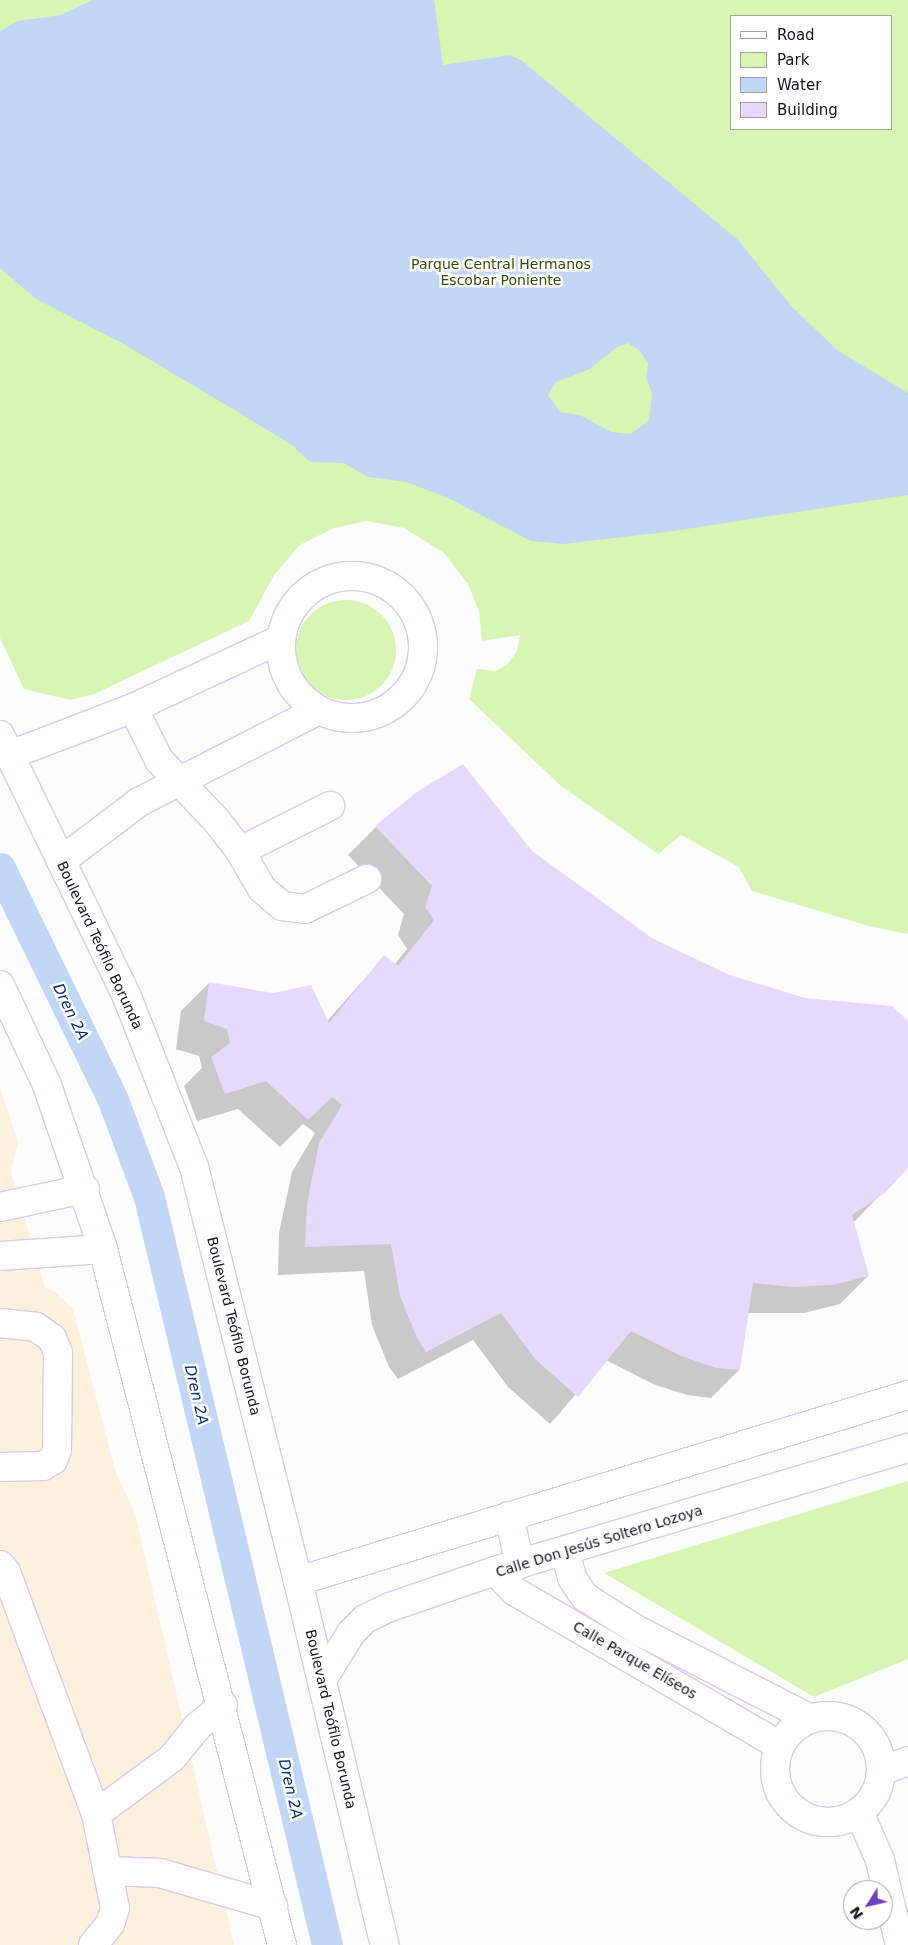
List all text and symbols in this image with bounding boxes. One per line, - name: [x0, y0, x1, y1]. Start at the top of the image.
- legend: [730, 15, 893, 130]
- text: Road: [777, 26, 815, 44]
- text: Park: [777, 51, 809, 69]
- text: Water: [777, 76, 821, 94]
- text: Building: [777, 101, 838, 119]
- park label: Parque Central Hermanos Escobar Poniente: [411, 256, 591, 288]
- street label: Boulevard Teófilo Borunda: [54, 858, 146, 1032]
- water label: Dren 2A: [49, 981, 91, 1043]
- street label: Boulevard Teófilo Borunda: [204, 1235, 264, 1417]
- water label: Dren 2A: [180, 1363, 212, 1427]
- street label: Calle Don Jesús Soltero Lozoya: [494, 1501, 704, 1581]
- street label: Calle Parque Elíseos: [570, 1618, 700, 1702]
- street label: Boulevard Teófilo Borunda: [302, 1628, 360, 1810]
- water label: Dren 2A: [274, 1757, 306, 1821]
- north arrow: [843, 1880, 893, 1930]
- text: N: [847, 1904, 866, 1922]

